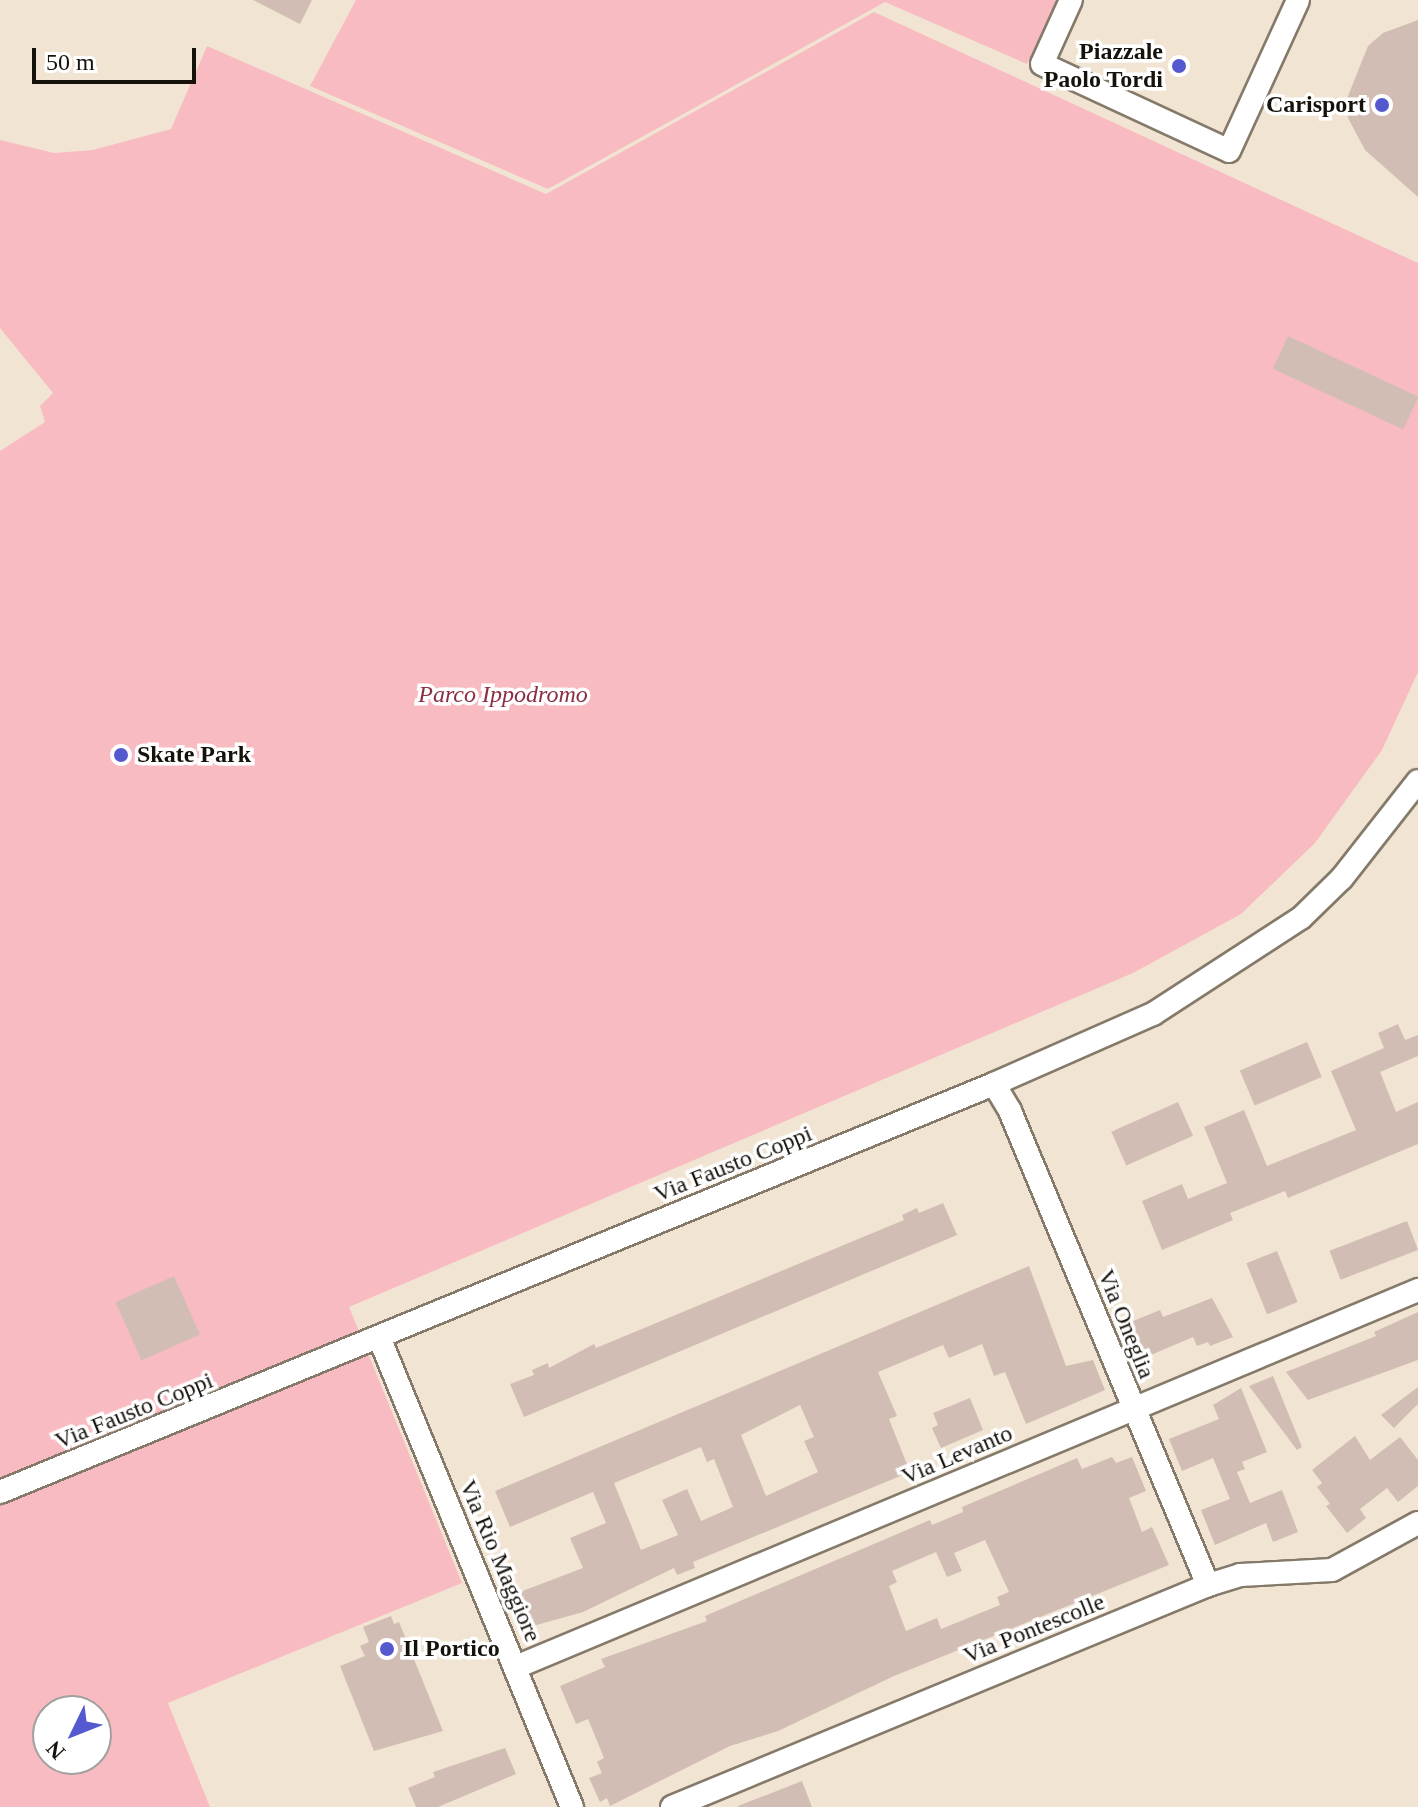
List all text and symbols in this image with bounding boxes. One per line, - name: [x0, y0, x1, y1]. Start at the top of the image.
- scale bar: [36, 32, 200, 82]
- place label: Piazzale Paolo Tordi: [1043, 38, 1163, 94]
- text: 50 m: [46, 49, 95, 75]
- marker: Piazzale Paolo Tordi: [1170, 57, 1188, 75]
- place label: Carisport: [1266, 91, 1366, 119]
- marker: Carisport: [1373, 96, 1391, 114]
- park label: Parco Ippodromo: [418, 681, 588, 709]
- place label: Skate Park: [137, 741, 251, 769]
- marker: Skate Park: [112, 746, 130, 764]
- street label: Via Fausto Coppi: [650, 1119, 816, 1209]
- street label: Via Oneglia: [1091, 1265, 1161, 1383]
- street label: Via Fausto Coppi: [51, 1366, 217, 1456]
- street label: Via Levanto: [897, 1419, 1017, 1491]
- street label: Via Rio Maggiore: [453, 1476, 547, 1646]
- street label: Via Pontescolle: [959, 1588, 1109, 1670]
- place label: Il Portico: [403, 1635, 500, 1663]
- marker: Il Portico: [378, 1640, 396, 1658]
- north arrow: [32, 1695, 112, 1775]
- text: N: [41, 1736, 70, 1765]

